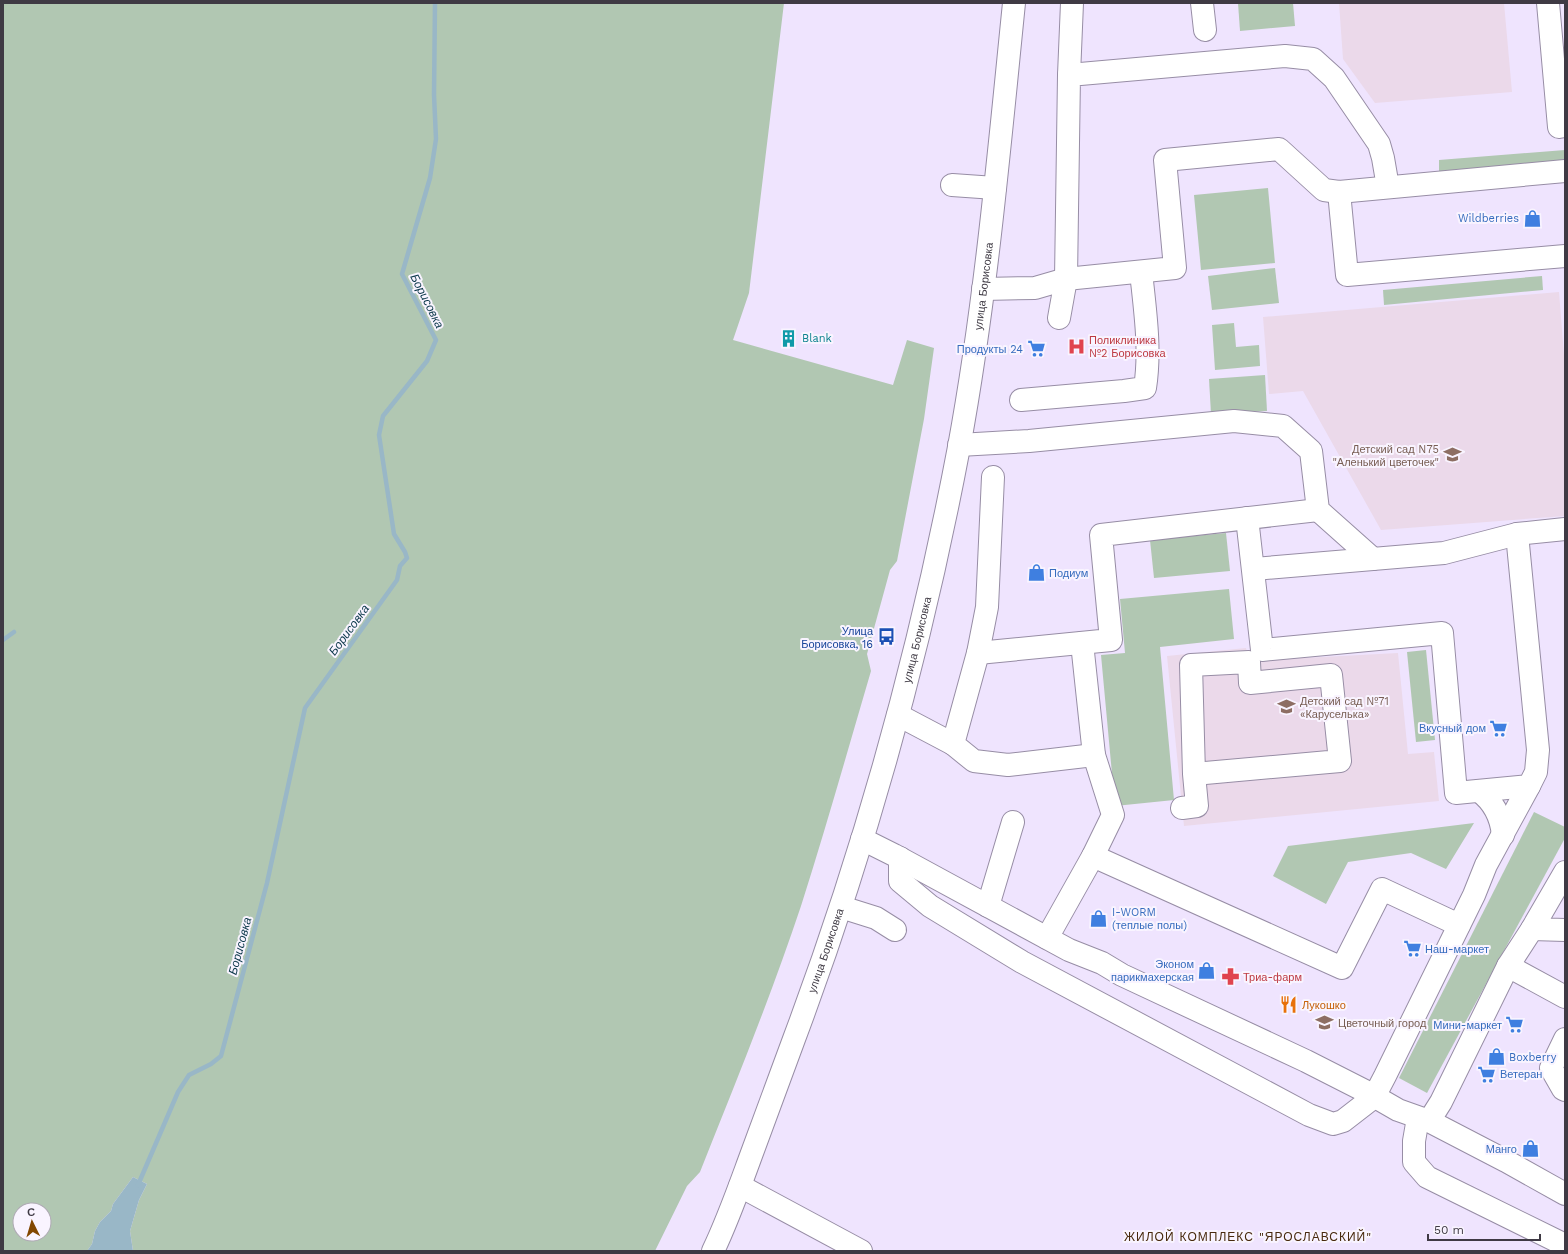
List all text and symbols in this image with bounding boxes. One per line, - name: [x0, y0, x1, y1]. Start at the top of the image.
- shop icon: Wildberries: [1522, 208, 1542, 228]
- place label: Wildberries: [1458, 212, 1519, 225]
- street label: улица Борисовка: [972, 241, 996, 331]
- water label: Борисовка: [407, 271, 447, 331]
- building icon: Blank: [779, 328, 799, 348]
- place label: Blank: [802, 332, 832, 345]
- place label: Поликлиника №2 Борисовка: [1089, 334, 1166, 360]
- hospital icon: Поликлиника №2 Борисовка: [1066, 336, 1086, 356]
- supermarket icon: Продукты 24: [1026, 339, 1046, 359]
- place label: Продукты 24: [957, 343, 1023, 356]
- place label: Детский сад N75 "Аленький цветочек": [1332, 443, 1439, 469]
- school or university icon: Детский сад N75 "Аленький цветочек": [1442, 445, 1462, 465]
- shop icon: Подиум: [1026, 563, 1046, 583]
- place label: Подиум: [1049, 567, 1088, 580]
- street label: улица Борисовка: [901, 595, 934, 684]
- water label: Борисовка: [326, 602, 372, 658]
- place label: Улица Борисовка, 16: [801, 625, 874, 651]
- bus stop icon: Улица Борисовка, 16: [876, 627, 896, 647]
- place label: Детский сад №71 «Каруселька»: [1300, 695, 1389, 721]
- school or university icon: Детский сад №71 «Каруселька»: [1277, 697, 1297, 717]
- supermarket icon: Вкусный дом: [1489, 718, 1509, 738]
- place label: Вкусный дом: [1419, 722, 1486, 735]
- street label: улица Борисовка: [805, 906, 847, 995]
- place label: I-WORM (теплые полы): [1112, 906, 1187, 932]
- shop icon: I-WORM (теплые полы): [1089, 908, 1109, 928]
- water label: Борисовка: [226, 915, 254, 976]
- supermarket icon: Наш-маркет: [1402, 939, 1422, 959]
- place label: Наш-маркет: [1425, 943, 1489, 956]
- place label: Эконом парикмахерская: [1111, 958, 1194, 984]
- shop icon: Эконом парикмахерская: [1197, 960, 1217, 980]
- pharmacy icon: Триа-фарм: [1220, 967, 1240, 987]
- place label: Триа-фарм: [1243, 971, 1302, 984]
- restaurant icon: Лукошко: [1279, 995, 1299, 1015]
- place label: Лукошко: [1302, 999, 1346, 1012]
- school or university icon: Цветочный город: [1315, 1013, 1335, 1033]
- supermarket icon: Мини-маркет: [1505, 1015, 1525, 1035]
- place label: Цветочный город: [1338, 1017, 1427, 1030]
- place label: Мини-маркет: [1433, 1019, 1502, 1032]
- shop icon: Boxberry: [1486, 1047, 1506, 1067]
- place label: Boxberry: [1509, 1051, 1557, 1064]
- supermarket icon: Ветеран: [1477, 1064, 1497, 1084]
- place label: Ветеран: [1500, 1068, 1542, 1081]
- shop icon: Манго: [1520, 1139, 1540, 1159]
- place label: Манго: [1486, 1143, 1517, 1156]
- north arrow: [12, 1202, 52, 1242]
- text: С: [27, 1206, 36, 1219]
- scale bar: [1428, 1216, 1540, 1242]
- text: 50 m: [1434, 1223, 1464, 1237]
- district label: ЖИЛОЙ КОМПЛЕКС "ЯРОСЛАВСКИЙ": [1124, 1229, 1372, 1244]

